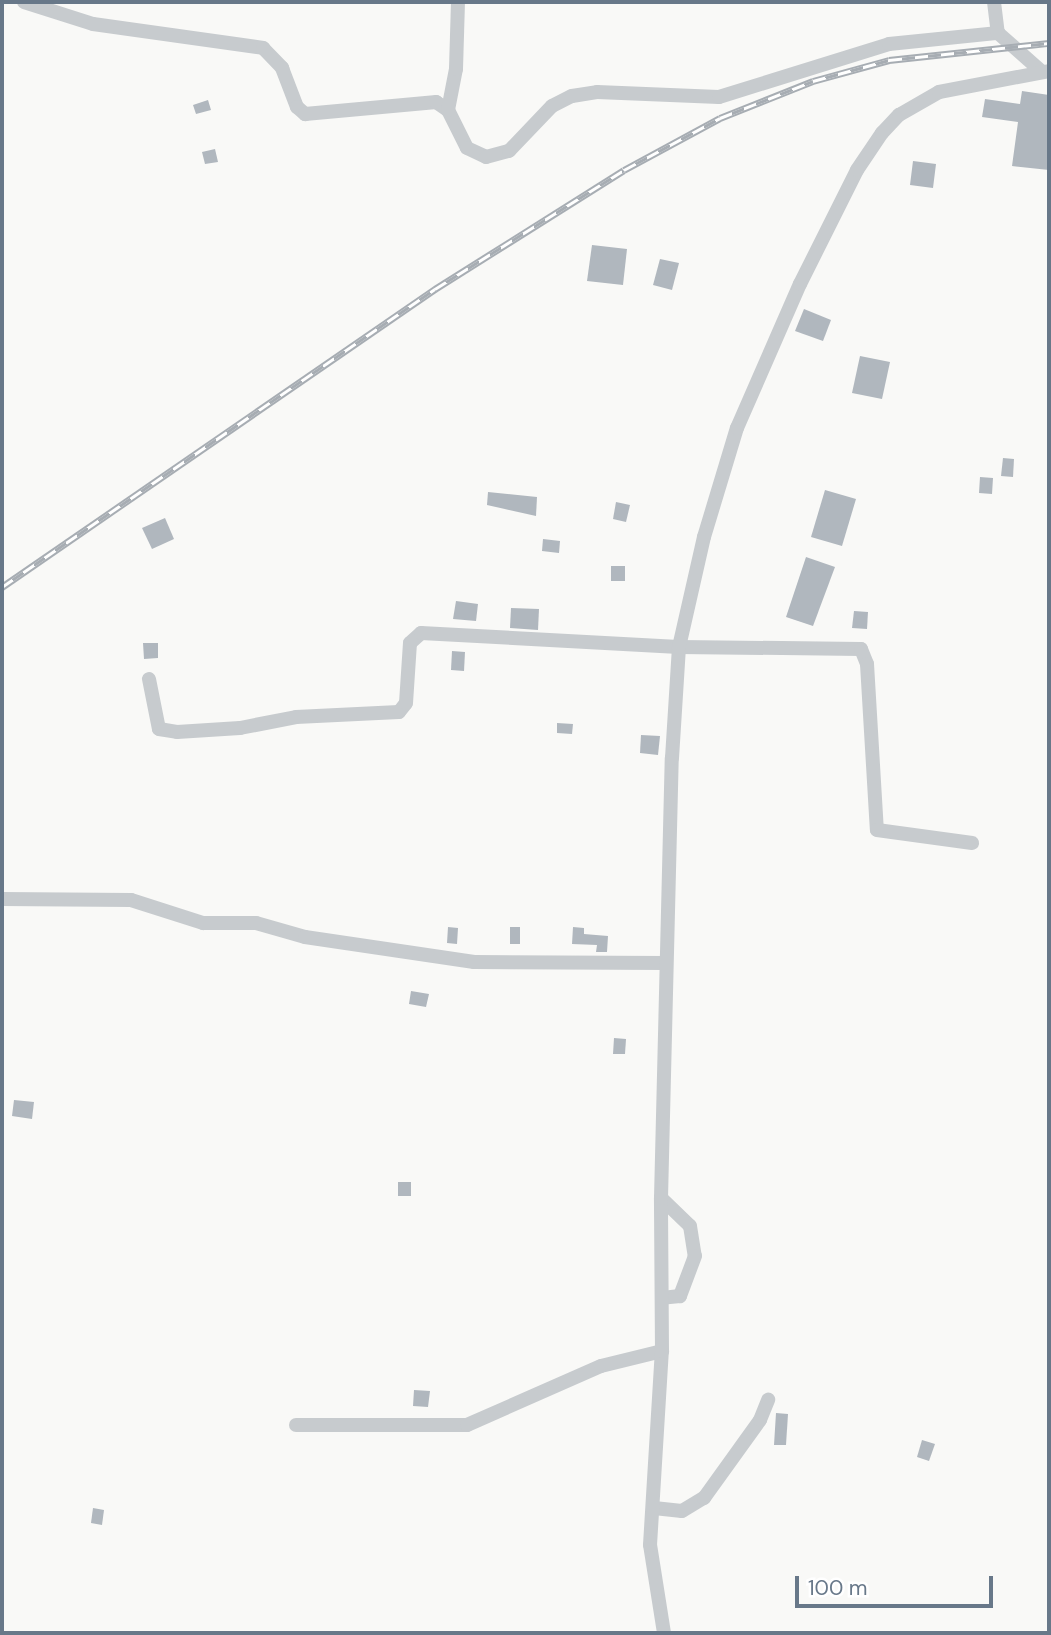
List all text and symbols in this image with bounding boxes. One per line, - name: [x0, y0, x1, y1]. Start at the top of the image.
- scale bar: [799, 1562, 997, 1606]
- text: 100 m: [808, 1574, 868, 1602]

